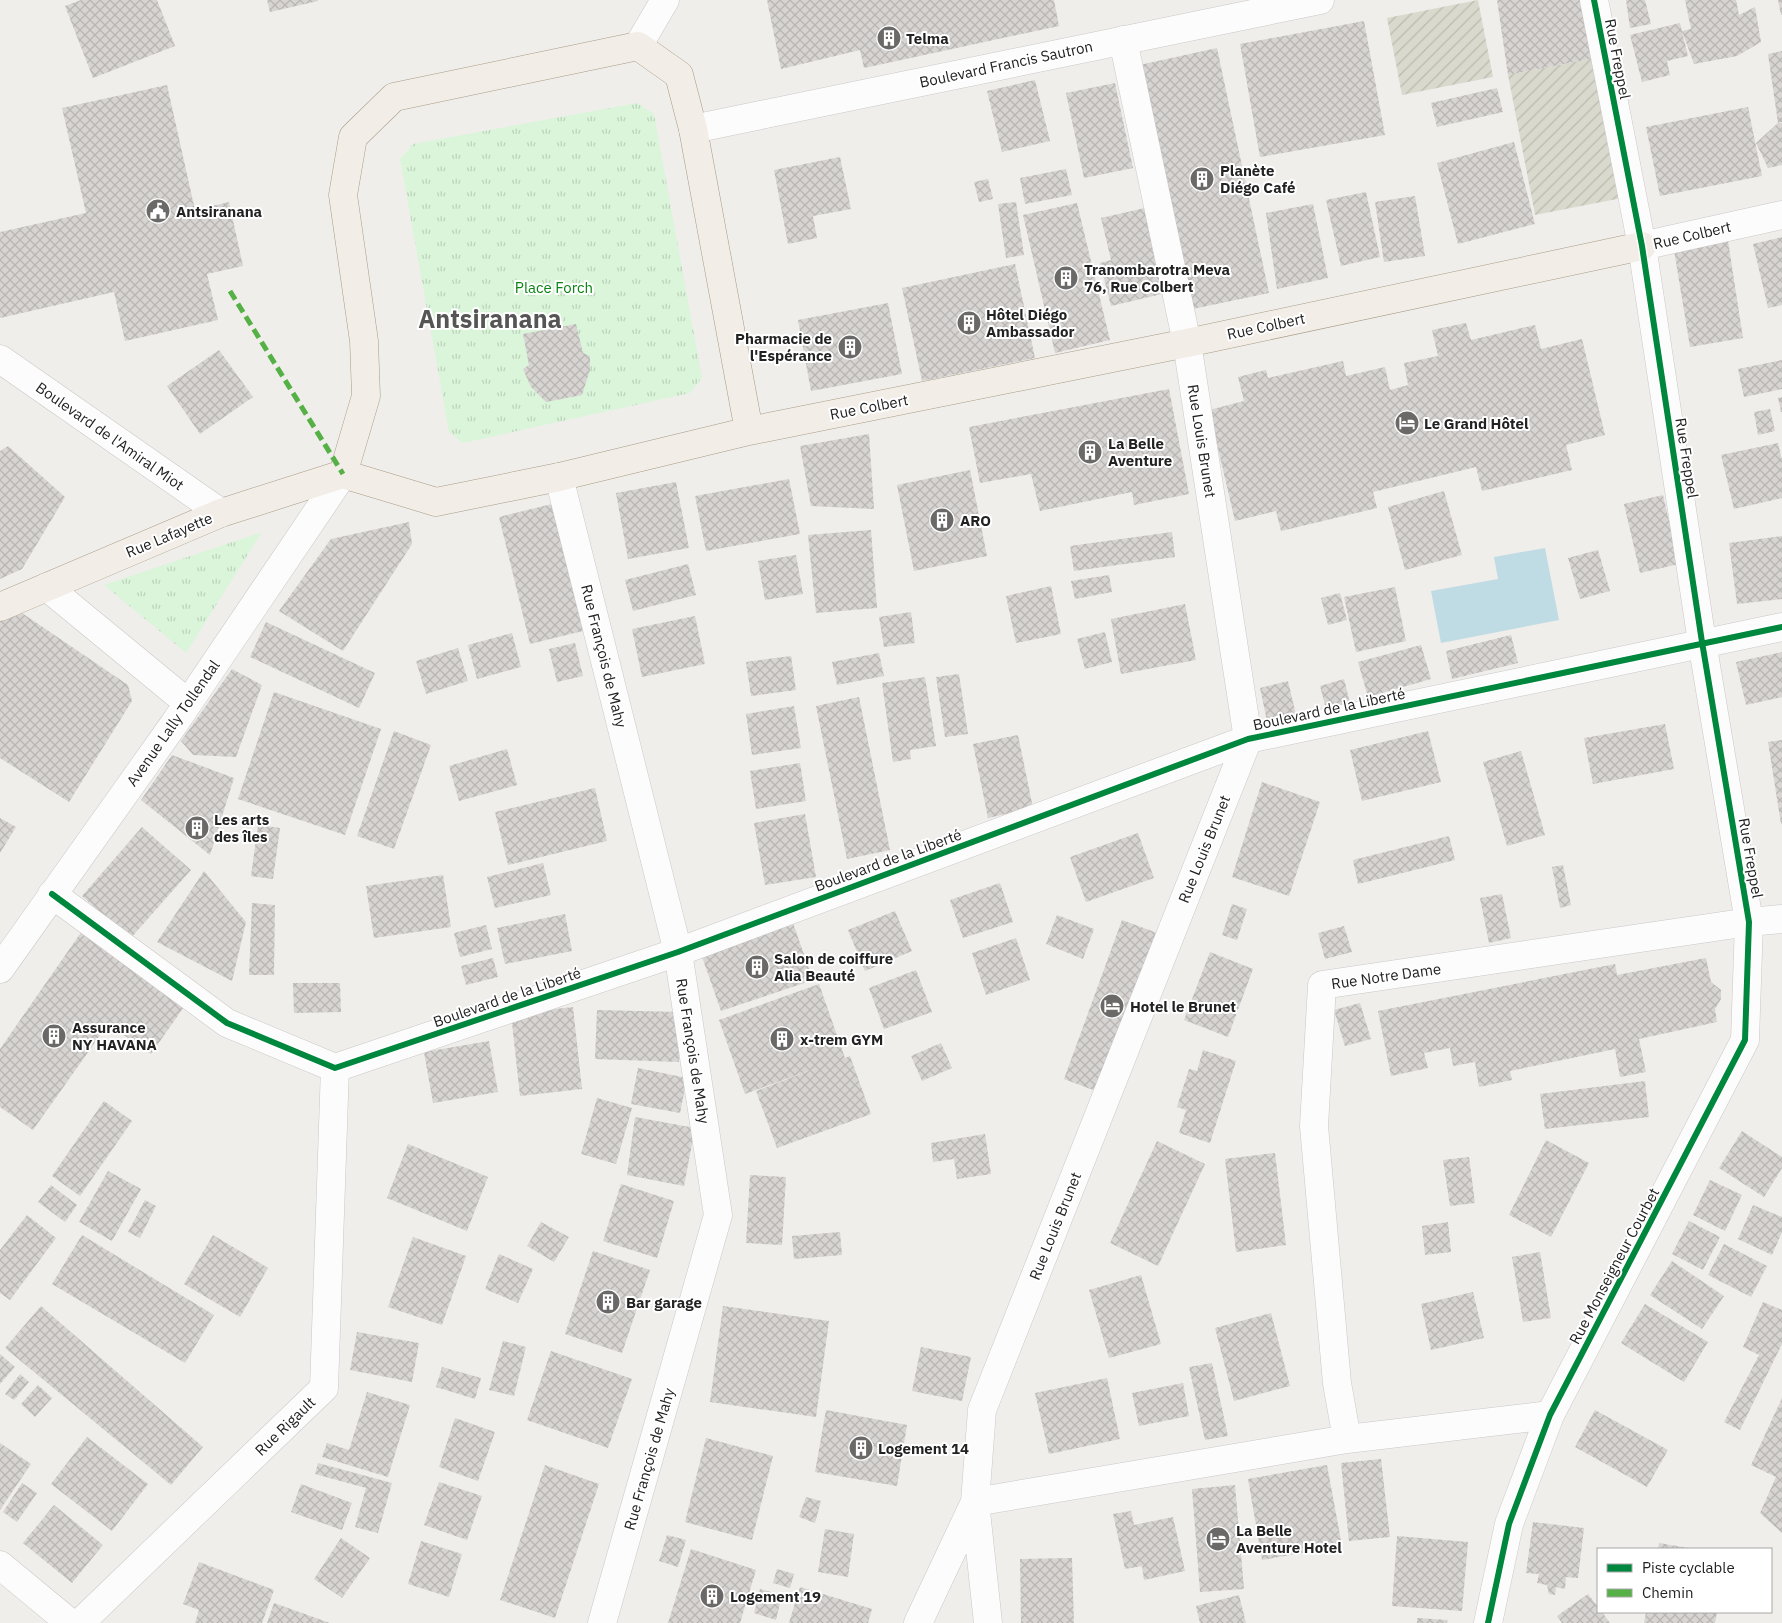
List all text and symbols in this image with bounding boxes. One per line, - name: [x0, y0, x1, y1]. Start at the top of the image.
- street label: Rue Freppel: [1601, 17, 1635, 101]
- building icon: Telma: [876, 25, 902, 51]
- place label: Telma: [906, 29, 949, 48]
- street label: Boulevard Francis Sautron: [918, 36, 1094, 92]
- place label: Planète Diégo Café: [1220, 161, 1295, 197]
- building icon: Planète Diégo Café: [1189, 166, 1215, 192]
- public building icon: Antsiranana: [145, 198, 171, 224]
- place label: Antsiranana: [176, 202, 263, 221]
- street label: Rue Colbert: [1651, 217, 1733, 253]
- place label: Tranombarotra Meva 76, Rue Colbert: [1084, 260, 1230, 296]
- building icon: Tranombarotra Meva 76, Rue Colbert: [1053, 265, 1079, 291]
- park label: Place Forch: [515, 278, 593, 297]
- district label: Antsiranana: [418, 302, 562, 335]
- place label: Hôtel Diégo Ambassador: [986, 305, 1075, 341]
- street label: Rue Colbert: [1225, 308, 1307, 344]
- building icon: Hôtel Diégo Ambassador: [956, 310, 982, 336]
- place label: Pharmacie de l'Espérance: [735, 329, 832, 365]
- building icon: Pharmacie de l'Espérance: [837, 334, 863, 360]
- street label: Boulevard de l'Amiral Miot: [32, 378, 188, 494]
- street label: Rue Louis Brunet: [1184, 383, 1220, 499]
- street label: Rue Colbert: [828, 390, 910, 424]
- hotel icon: Le Grand Hôtel: [1394, 410, 1420, 436]
- place label: Le Grand Hôtel: [1424, 414, 1529, 433]
- street label: Rue Freppel: [1671, 416, 1703, 500]
- place label: La Belle Aventure: [1108, 434, 1172, 470]
- building icon: La Belle Aventure: [1077, 439, 1103, 465]
- building icon: ARO: [929, 507, 955, 533]
- street label: Rue Lafayette: [123, 508, 215, 562]
- place label: ARO: [960, 511, 991, 530]
- street label: Rue François de Mahy: [577, 582, 631, 730]
- street label: Avenue Lally Tollendal: [122, 656, 224, 790]
- street label: Boulevard de la Liberté: [1251, 684, 1407, 734]
- street label: Rue Louis Brunet: [1174, 792, 1234, 906]
- place label: Les arts des îles: [214, 810, 270, 846]
- building icon: Les arts des îles: [184, 815, 210, 841]
- street label: Rue Freppel: [1735, 816, 1767, 900]
- street label: Boulevard de la Liberté: [812, 825, 964, 895]
- place label: Salon de coiffure Alia Beauté: [774, 949, 893, 985]
- building icon: Salon de coiffure Alia Beauté: [744, 954, 770, 980]
- street label: Rue Notre Dame: [1330, 959, 1442, 993]
- street label: Boulevard de la Liberté: [431, 963, 583, 1031]
- street label: Rue François de Mahy: [672, 977, 714, 1126]
- hotel icon: Hotel le Brunet: [1099, 993, 1125, 1019]
- place label: Hotel le Brunet: [1130, 997, 1236, 1016]
- place label: Assurance NY HAVANA: [72, 1018, 157, 1054]
- building icon: Assurance NY HAVANA: [41, 1023, 67, 1049]
- building icon: x-trem GYM: [769, 1026, 795, 1052]
- place label: x-trem GYM: [800, 1030, 883, 1049]
- street label: Rue Louis Brunet: [1025, 1169, 1085, 1283]
- street label: Rue Monseigneur Courbet: [1565, 1185, 1663, 1347]
- building icon: Bar garage: [595, 1289, 621, 1315]
- place label: Bar garage: [626, 1293, 702, 1312]
- street label: Rue François de Mahy: [620, 1385, 679, 1532]
- street label: Rue Rigault: [251, 1392, 319, 1460]
- building icon: Logement 14: [848, 1435, 874, 1461]
- place label: Logement 14: [878, 1439, 969, 1458]
- place label: La Belle Aventure Hotel: [1236, 1521, 1342, 1557]
- hotel icon: La Belle Aventure Hotel: [1205, 1526, 1231, 1552]
- legend: [1597, 1548, 1772, 1613]
- text: Piste cyclable: [1642, 1558, 1735, 1577]
- building icon: Logement 19: [699, 1583, 725, 1609]
- text: Chemin: [1642, 1583, 1693, 1602]
- place label: Logement 19: [730, 1587, 821, 1606]

